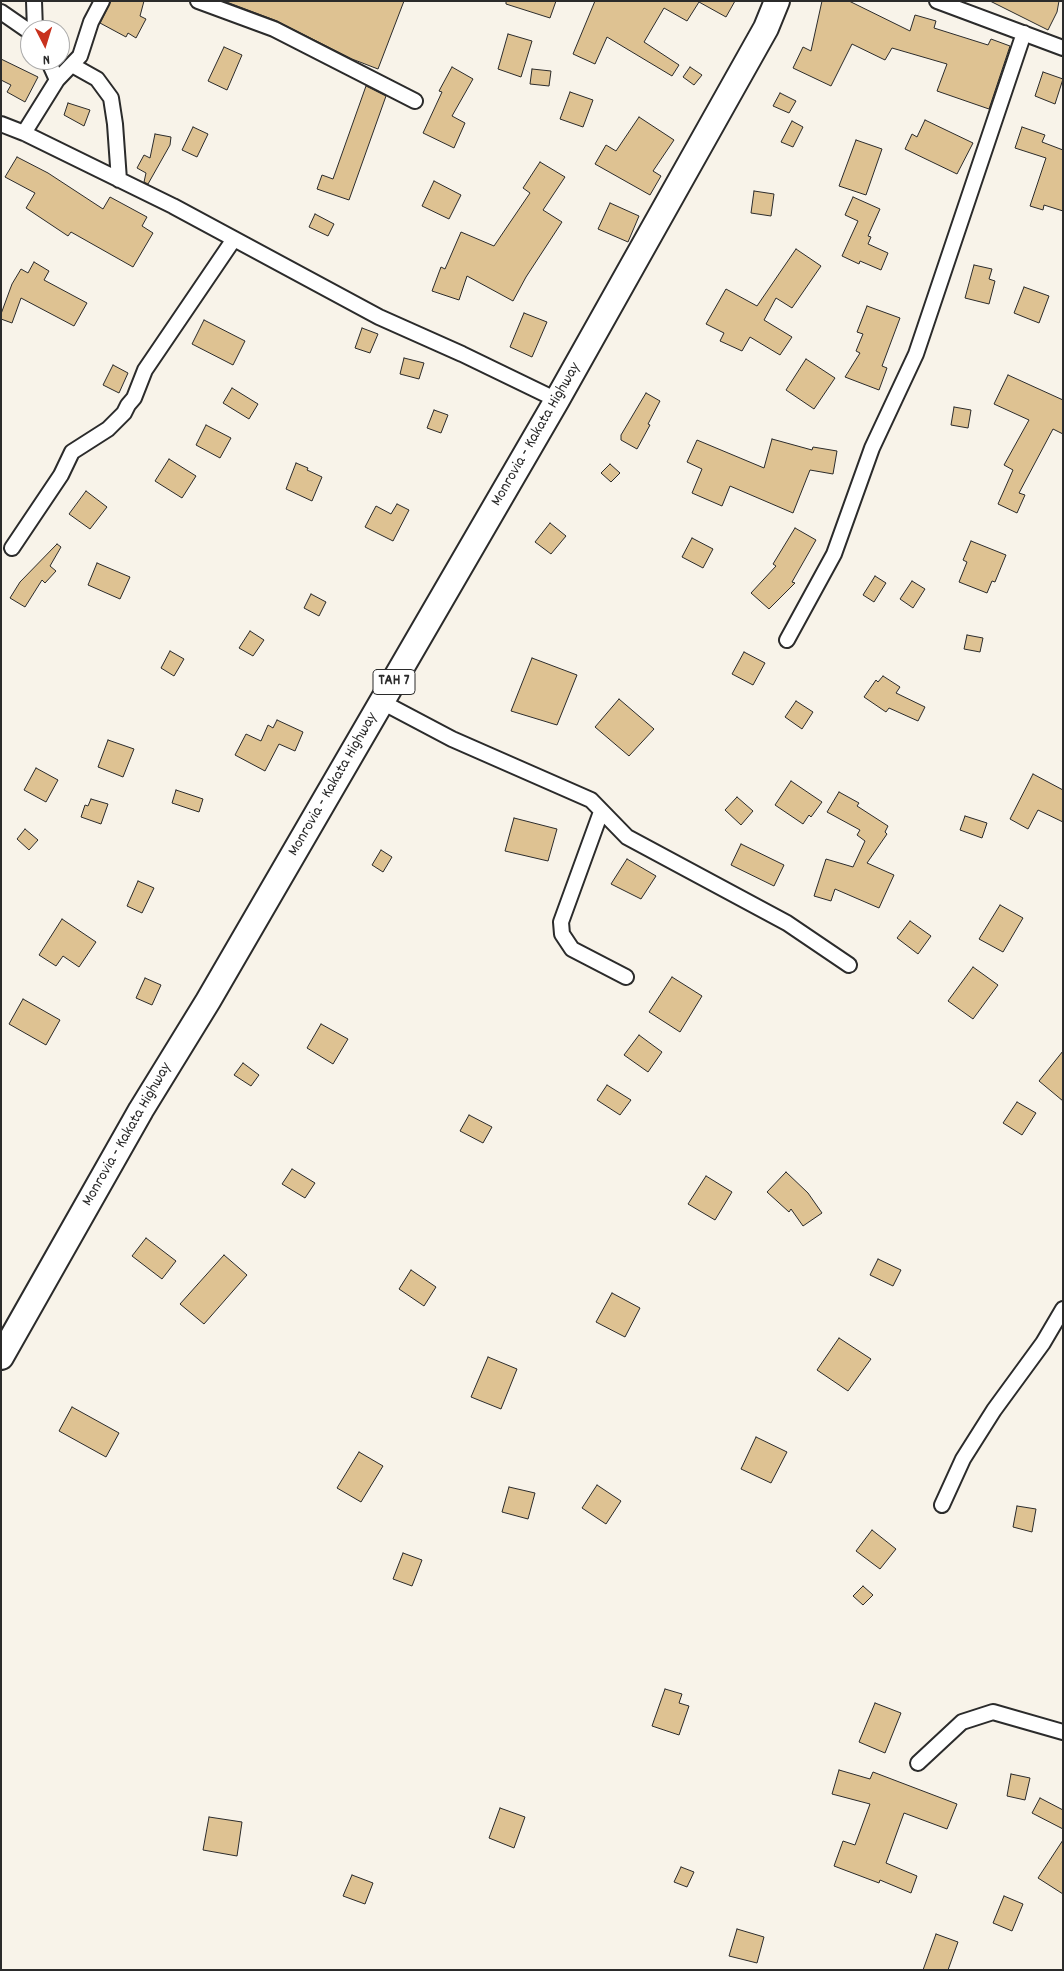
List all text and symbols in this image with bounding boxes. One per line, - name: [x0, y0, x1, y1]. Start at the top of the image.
- north arrow: [20, 20, 70, 70]
- text: N: [42, 49, 51, 69]
- street label: Monrovia - Kakata Highway: [488, 360, 586, 510]
- road number: TAH 7: [373, 670, 415, 694]
- street label: Monrovia - Kakata Highway: [285, 710, 383, 860]
- street label: Monrovia - Kakata Highway: [79, 1060, 177, 1210]

